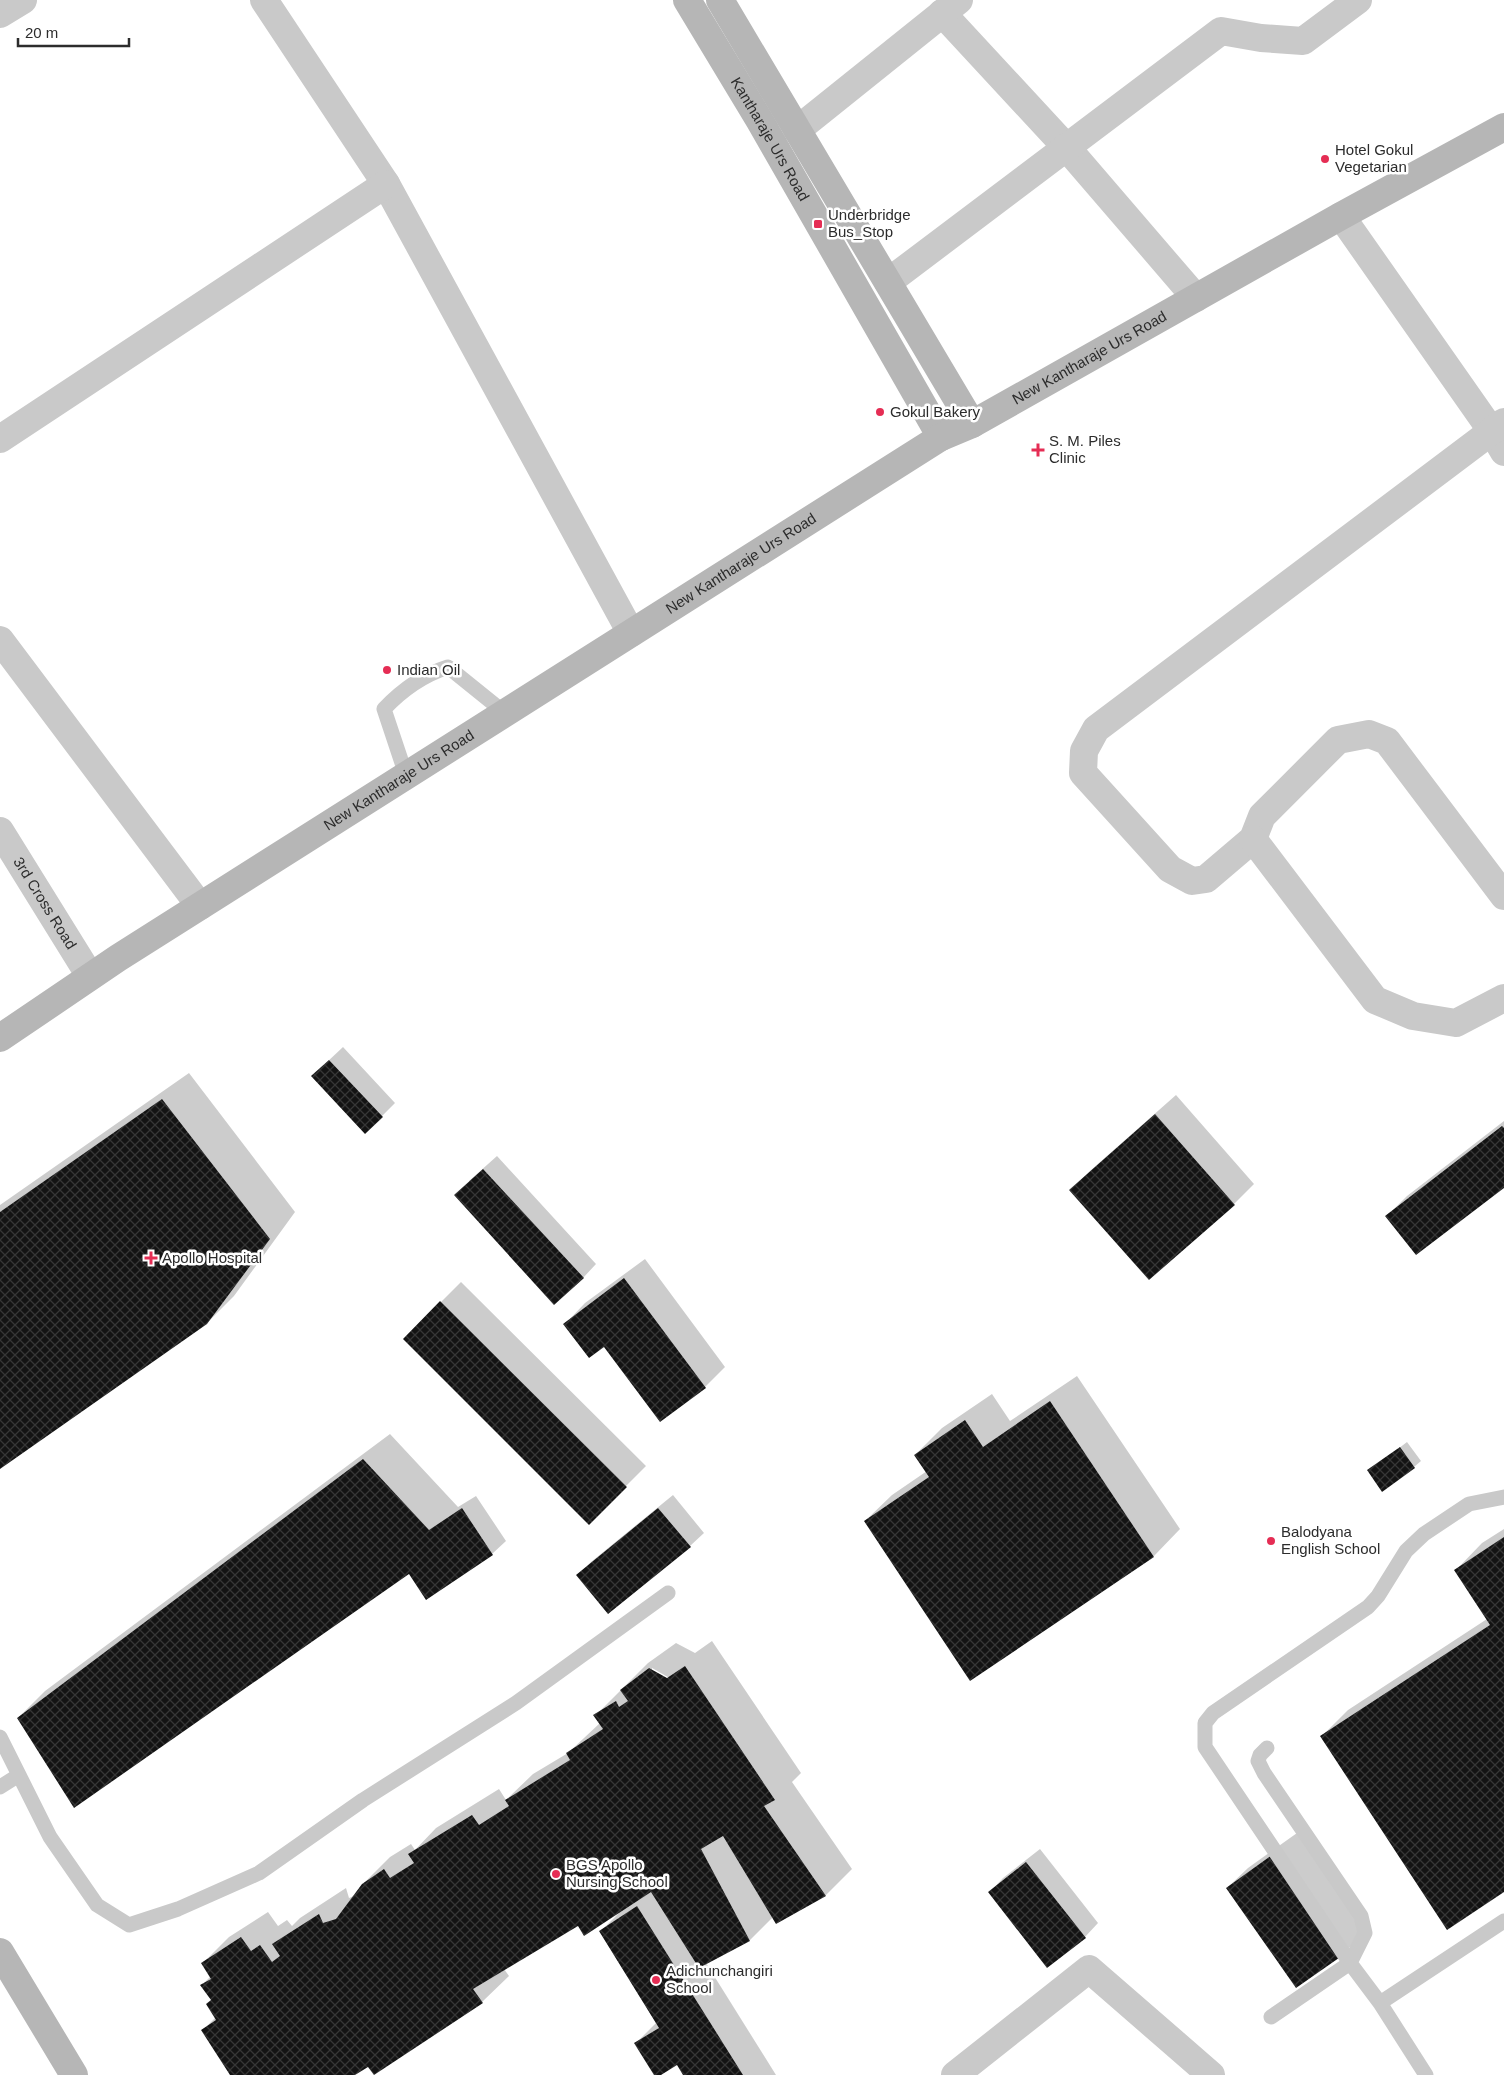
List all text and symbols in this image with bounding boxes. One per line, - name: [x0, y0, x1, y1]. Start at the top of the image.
- scale bar: [18, 15, 129, 47]
- text: 20 m: [25, 24, 58, 41]
- street label: Kantharaje Urs Road: [728, 74, 813, 204]
- place label: Hotel Gokul Vegetarian: [1335, 141, 1413, 175]
- marker: Hotel Gokul Vegetarian: [1319, 153, 1331, 165]
- place label: Underbridge Bus_Stop: [828, 206, 911, 240]
- marker: Underbridge Bus_Stop: [812, 218, 824, 230]
- street label: New Kantharaje Urs Road: [1009, 307, 1169, 408]
- place label: Gokul Bakery: [890, 403, 981, 420]
- marker: Gokul Bakery: [874, 406, 886, 418]
- place label: S. M. Piles Clinic: [1049, 432, 1121, 466]
- marker: S. M. Piles Clinic: [1031, 443, 1045, 457]
- street label: New Kantharaje Urs Road: [663, 509, 819, 617]
- place label: Indian Oil: [397, 661, 460, 678]
- marker: Indian Oil: [381, 664, 393, 676]
- street label: New Kantharaje Urs Road: [320, 726, 477, 834]
- street label: 3rd Cross Road: [10, 854, 80, 952]
- place label: Apollo Hospital: [162, 1249, 262, 1266]
- marker: Apollo Hospital: [144, 1251, 158, 1265]
- place label: Balodyana English School: [1281, 1523, 1380, 1557]
- marker: Balodyana English School: [1265, 1535, 1277, 1547]
- place label: BGS Apollo Nursing School: [566, 1856, 668, 1890]
- marker: BGS Apollo Nursing School: [550, 1868, 562, 1880]
- place label: Adichunchangiri School: [666, 1962, 773, 1996]
- marker: Adichunchangiri School: [650, 1974, 662, 1986]

